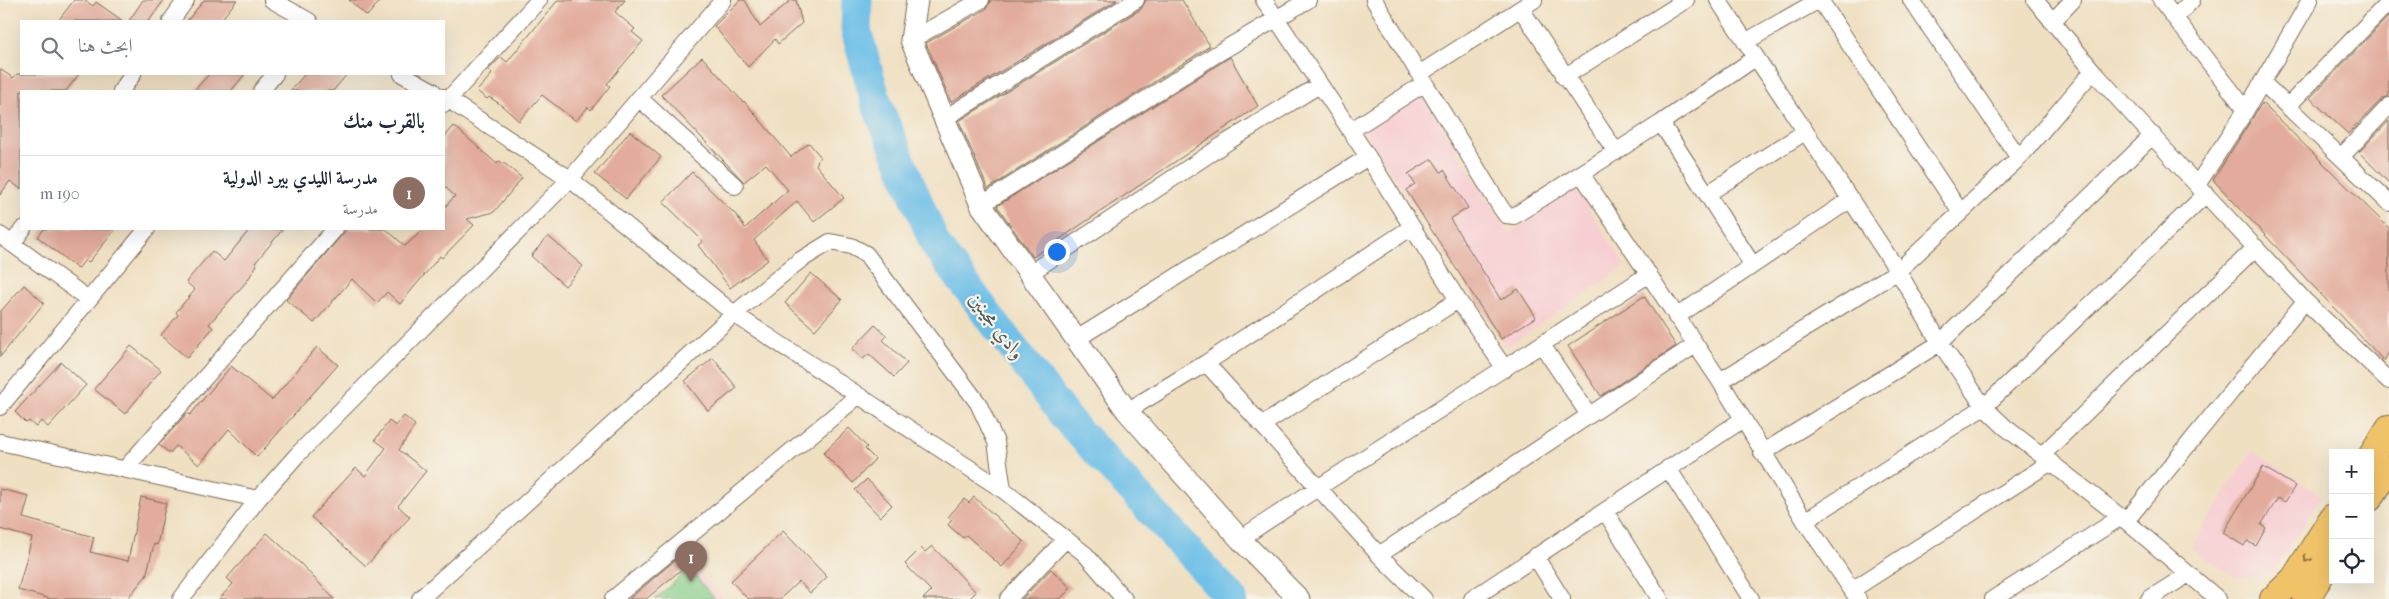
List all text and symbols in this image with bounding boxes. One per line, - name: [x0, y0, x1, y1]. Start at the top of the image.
- search box: [20, 20, 445, 75]
- icon: search: [38, 34, 66, 62]
- text: ابحث هنا: [78, 35, 133, 57]
- text: بالقرب منك: [343, 109, 425, 133]
- text: مدرسة الليدي بيرد الدولية: [223, 167, 378, 189]
- text: 190 m: [40, 184, 80, 203]
- text: 1: [406, 184, 412, 203]
- text: مدرسة: [343, 199, 378, 218]
- your location: [1044, 239, 1070, 265]
- water label: وادي مجينين: [961, 288, 1030, 367]
- map controls: [2329, 449, 2374, 584]
- button: +: [2329, 449, 2374, 494]
- button: −: [2329, 494, 2374, 539]
- button: locate: [2329, 539, 2374, 584]
- pin: 1: [675, 541, 707, 582]
- one-way arrow: [2303, 553, 2313, 562]

